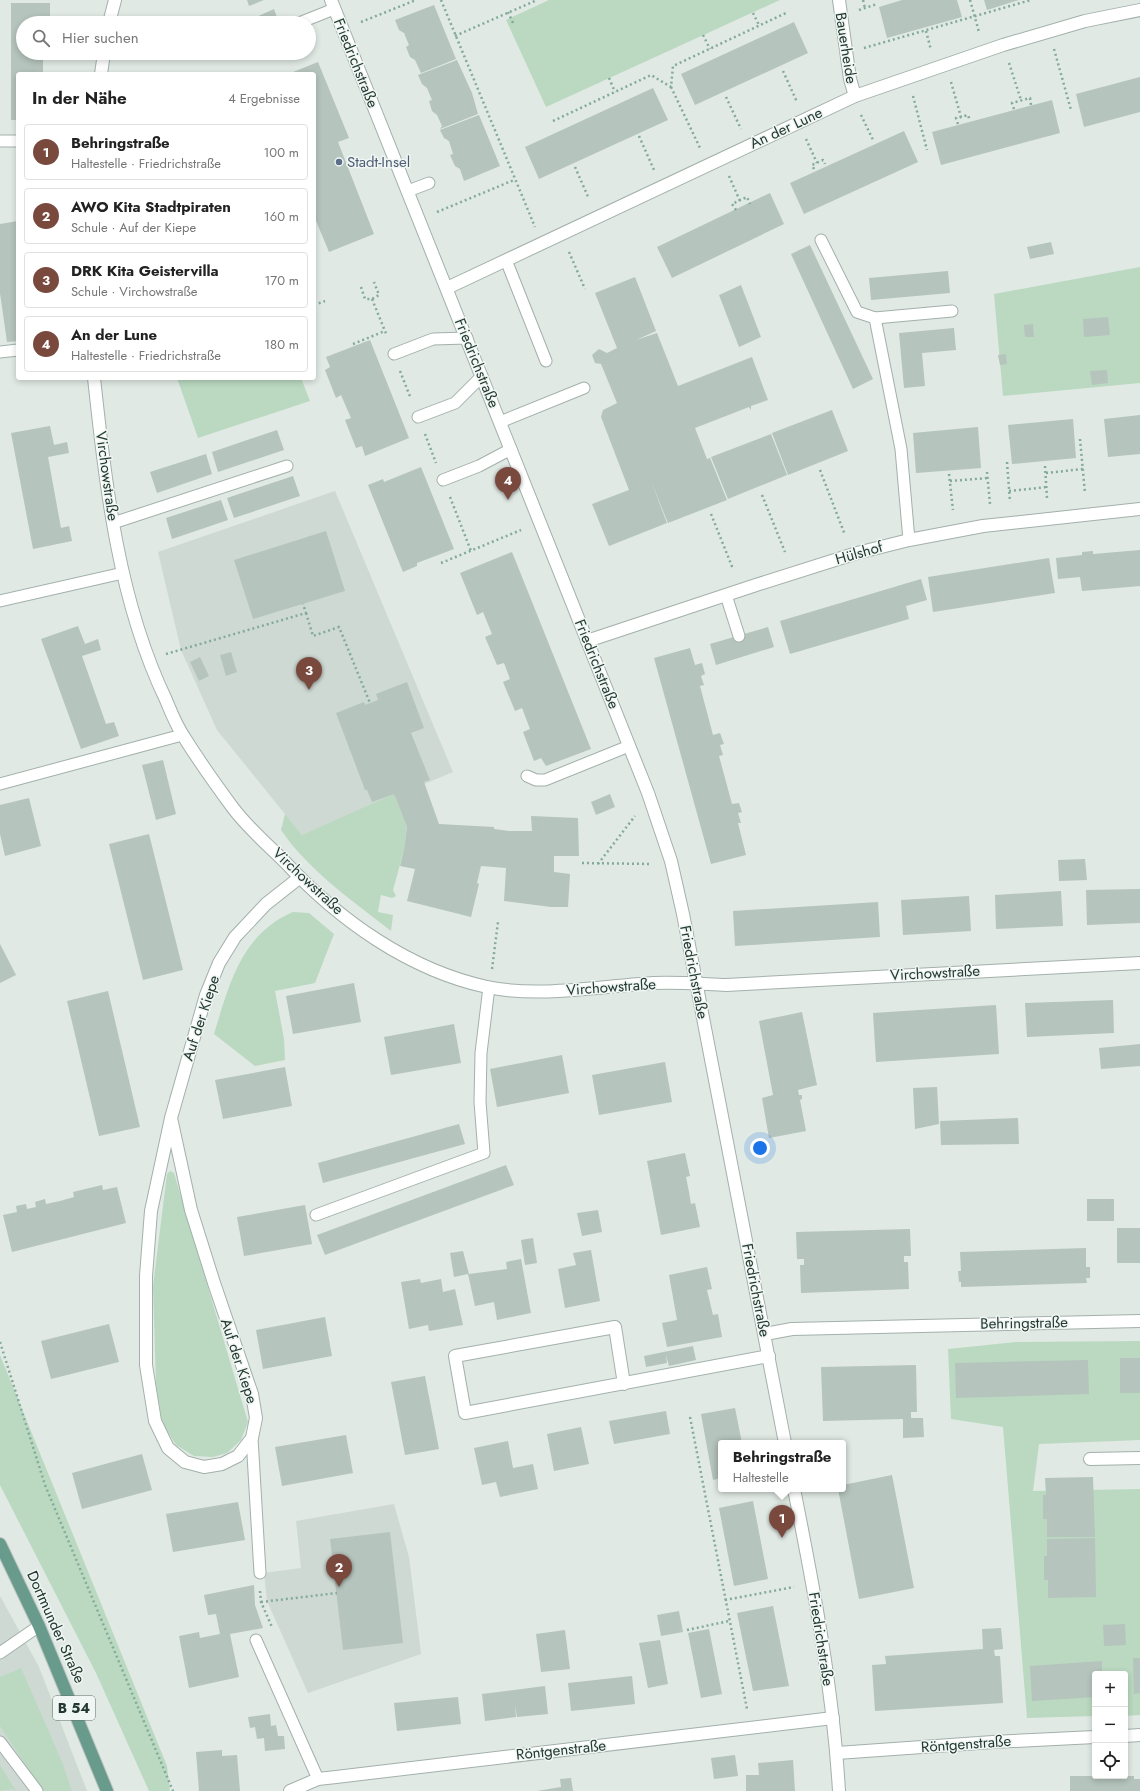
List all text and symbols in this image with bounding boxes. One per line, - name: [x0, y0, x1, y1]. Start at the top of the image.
- street label: Bauerheide: [829, 11, 863, 86]
- street label: Friedrichstraße: [328, 15, 384, 111]
- search box: [16, 16, 316, 60]
- icon: search: [30, 27, 52, 49]
- text: Hier suchen: [62, 27, 139, 49]
- text: In der Nähe: [32, 86, 127, 110]
- text: 4 Ergebnisse: [228, 89, 300, 108]
- street label: An der Lune: [746, 101, 826, 154]
- text: Behringstraße: [71, 132, 170, 154]
- text: 1: [43, 143, 49, 162]
- text: 100 m: [264, 143, 299, 162]
- place label: Stadt-Insel: [347, 151, 410, 173]
- text: Haltestelle · Friedrichstraße: [71, 154, 221, 173]
- marker: Stadt-Insel: [334, 157, 344, 167]
- text: AWO Kita Stadtpiraten: [71, 196, 231, 218]
- text: 2: [42, 207, 50, 226]
- text: 160 m: [264, 207, 299, 226]
- text: Schule · Auf der Kiepe: [71, 218, 196, 237]
- text: DRK Kita Geistervilla: [71, 260, 219, 282]
- text: 3: [42, 271, 50, 290]
- text: 170 m: [264, 271, 299, 290]
- text: Schule · Virchowstraße: [71, 282, 198, 301]
- street label: Friedrichstraße: [449, 315, 505, 411]
- text: An der Lune: [71, 324, 157, 346]
- text: 4: [41, 335, 51, 354]
- text: 180 m: [264, 335, 299, 354]
- text: Haltestelle · Friedrichstraße: [71, 346, 221, 365]
- street label: Virchowstraße: [90, 430, 124, 522]
- pin: 4: [495, 467, 521, 500]
- street label: Hülshof: [833, 536, 886, 570]
- street label: Friedrichstraße: [569, 616, 625, 712]
- pin: 3: [296, 657, 322, 690]
- street label: Virchowstraße: [268, 842, 349, 920]
- street label: Friedrichstraße: [674, 923, 714, 1021]
- street label: Virchowstraße: [889, 960, 981, 986]
- street label: Auf der Kiepe: [177, 972, 225, 1064]
- street label: Virchowstraße: [565, 973, 657, 1001]
- your location: [750, 1138, 770, 1158]
- street label: Friedrichstraße: [736, 1241, 776, 1339]
- street label: Behringstraße: [980, 1311, 1068, 1335]
- street label: Auf der Kiepe: [215, 1315, 263, 1407]
- popup: [718, 1440, 846, 1492]
- text: Behringstraße: [733, 1446, 831, 1468]
- text: Haltestelle: [733, 1468, 789, 1487]
- pin: 1: [769, 1505, 795, 1538]
- pin: 2: [326, 1554, 352, 1587]
- street label: Dortmunder Straße: [21, 1567, 91, 1687]
- street label: Friedrichstraße: [803, 1590, 839, 1688]
- map controls: [1092, 1671, 1128, 1779]
- button: +: [1092, 1671, 1128, 1707]
- road number: B 54: [53, 1696, 95, 1720]
- button: −: [1092, 1707, 1128, 1743]
- street label: Röntgenstraße: [920, 1730, 1012, 1758]
- street label: Röntgenstraße: [515, 1734, 607, 1766]
- button: locate: [1092, 1743, 1128, 1779]

